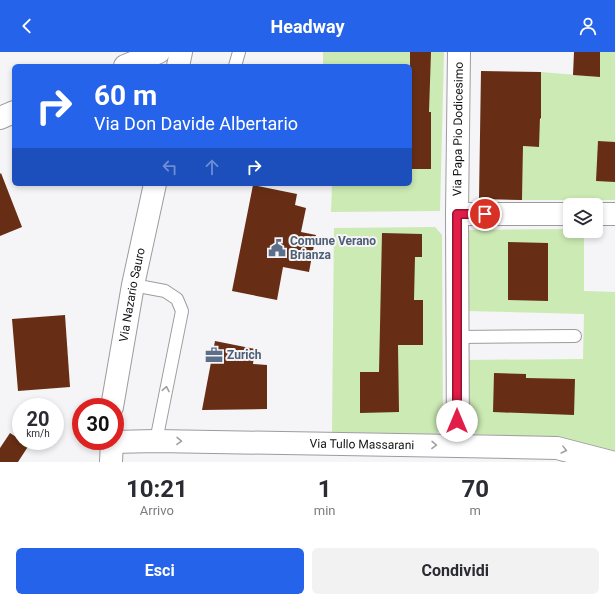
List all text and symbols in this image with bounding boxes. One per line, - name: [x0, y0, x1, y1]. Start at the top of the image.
- icon: back: [16, 15, 38, 37]
- icon: person: [577, 15, 599, 37]
- text: Headway: [271, 16, 344, 37]
- street label: Via Papa Pio Dodicesimo: [450, 62, 466, 196]
- text: 60 m: [94, 79, 157, 112]
- icon: right: [28, 80, 80, 132]
- text: Via Don Davide Albertario: [94, 113, 298, 134]
- icon: left: [159, 156, 181, 178]
- icon: ahead: [201, 156, 223, 178]
- icon: right: [243, 156, 265, 178]
- pin: [468, 197, 502, 231]
- map controls: [563, 198, 603, 238]
- button: layers: [563, 198, 603, 238]
- icon: arrive: [474, 203, 496, 225]
- place label: Comune Verano Brianza: [290, 234, 376, 262]
- public building icon: Comune Verano Brianza: [267, 238, 287, 258]
- street label: Via Nazario Sauro: [116, 246, 148, 343]
- office icon: Zurich: [204, 345, 224, 365]
- place label: Zurich: [227, 348, 262, 362]
- one-way arrow: [162, 386, 170, 392]
- speed limit sign: 30: [72, 398, 124, 450]
- position arrow: [436, 400, 478, 442]
- text: 20: [27, 407, 49, 431]
- text: km/h: [26, 428, 50, 439]
- one-way arrow: [176, 437, 182, 445]
- street label: Via Tullo Massarani: [310, 437, 414, 452]
- one-way arrow: [431, 441, 437, 449]
- one-way arrow: [561, 446, 567, 454]
- text: 10:21: [126, 475, 188, 503]
- text: 1: [318, 475, 332, 503]
- text: 70: [461, 475, 489, 503]
- text: Arrivo: [140, 503, 174, 518]
- text: min: [314, 503, 336, 518]
- text: m: [470, 503, 481, 518]
- button: Esci: [16, 548, 304, 594]
- button: Condividi: [312, 548, 599, 594]

